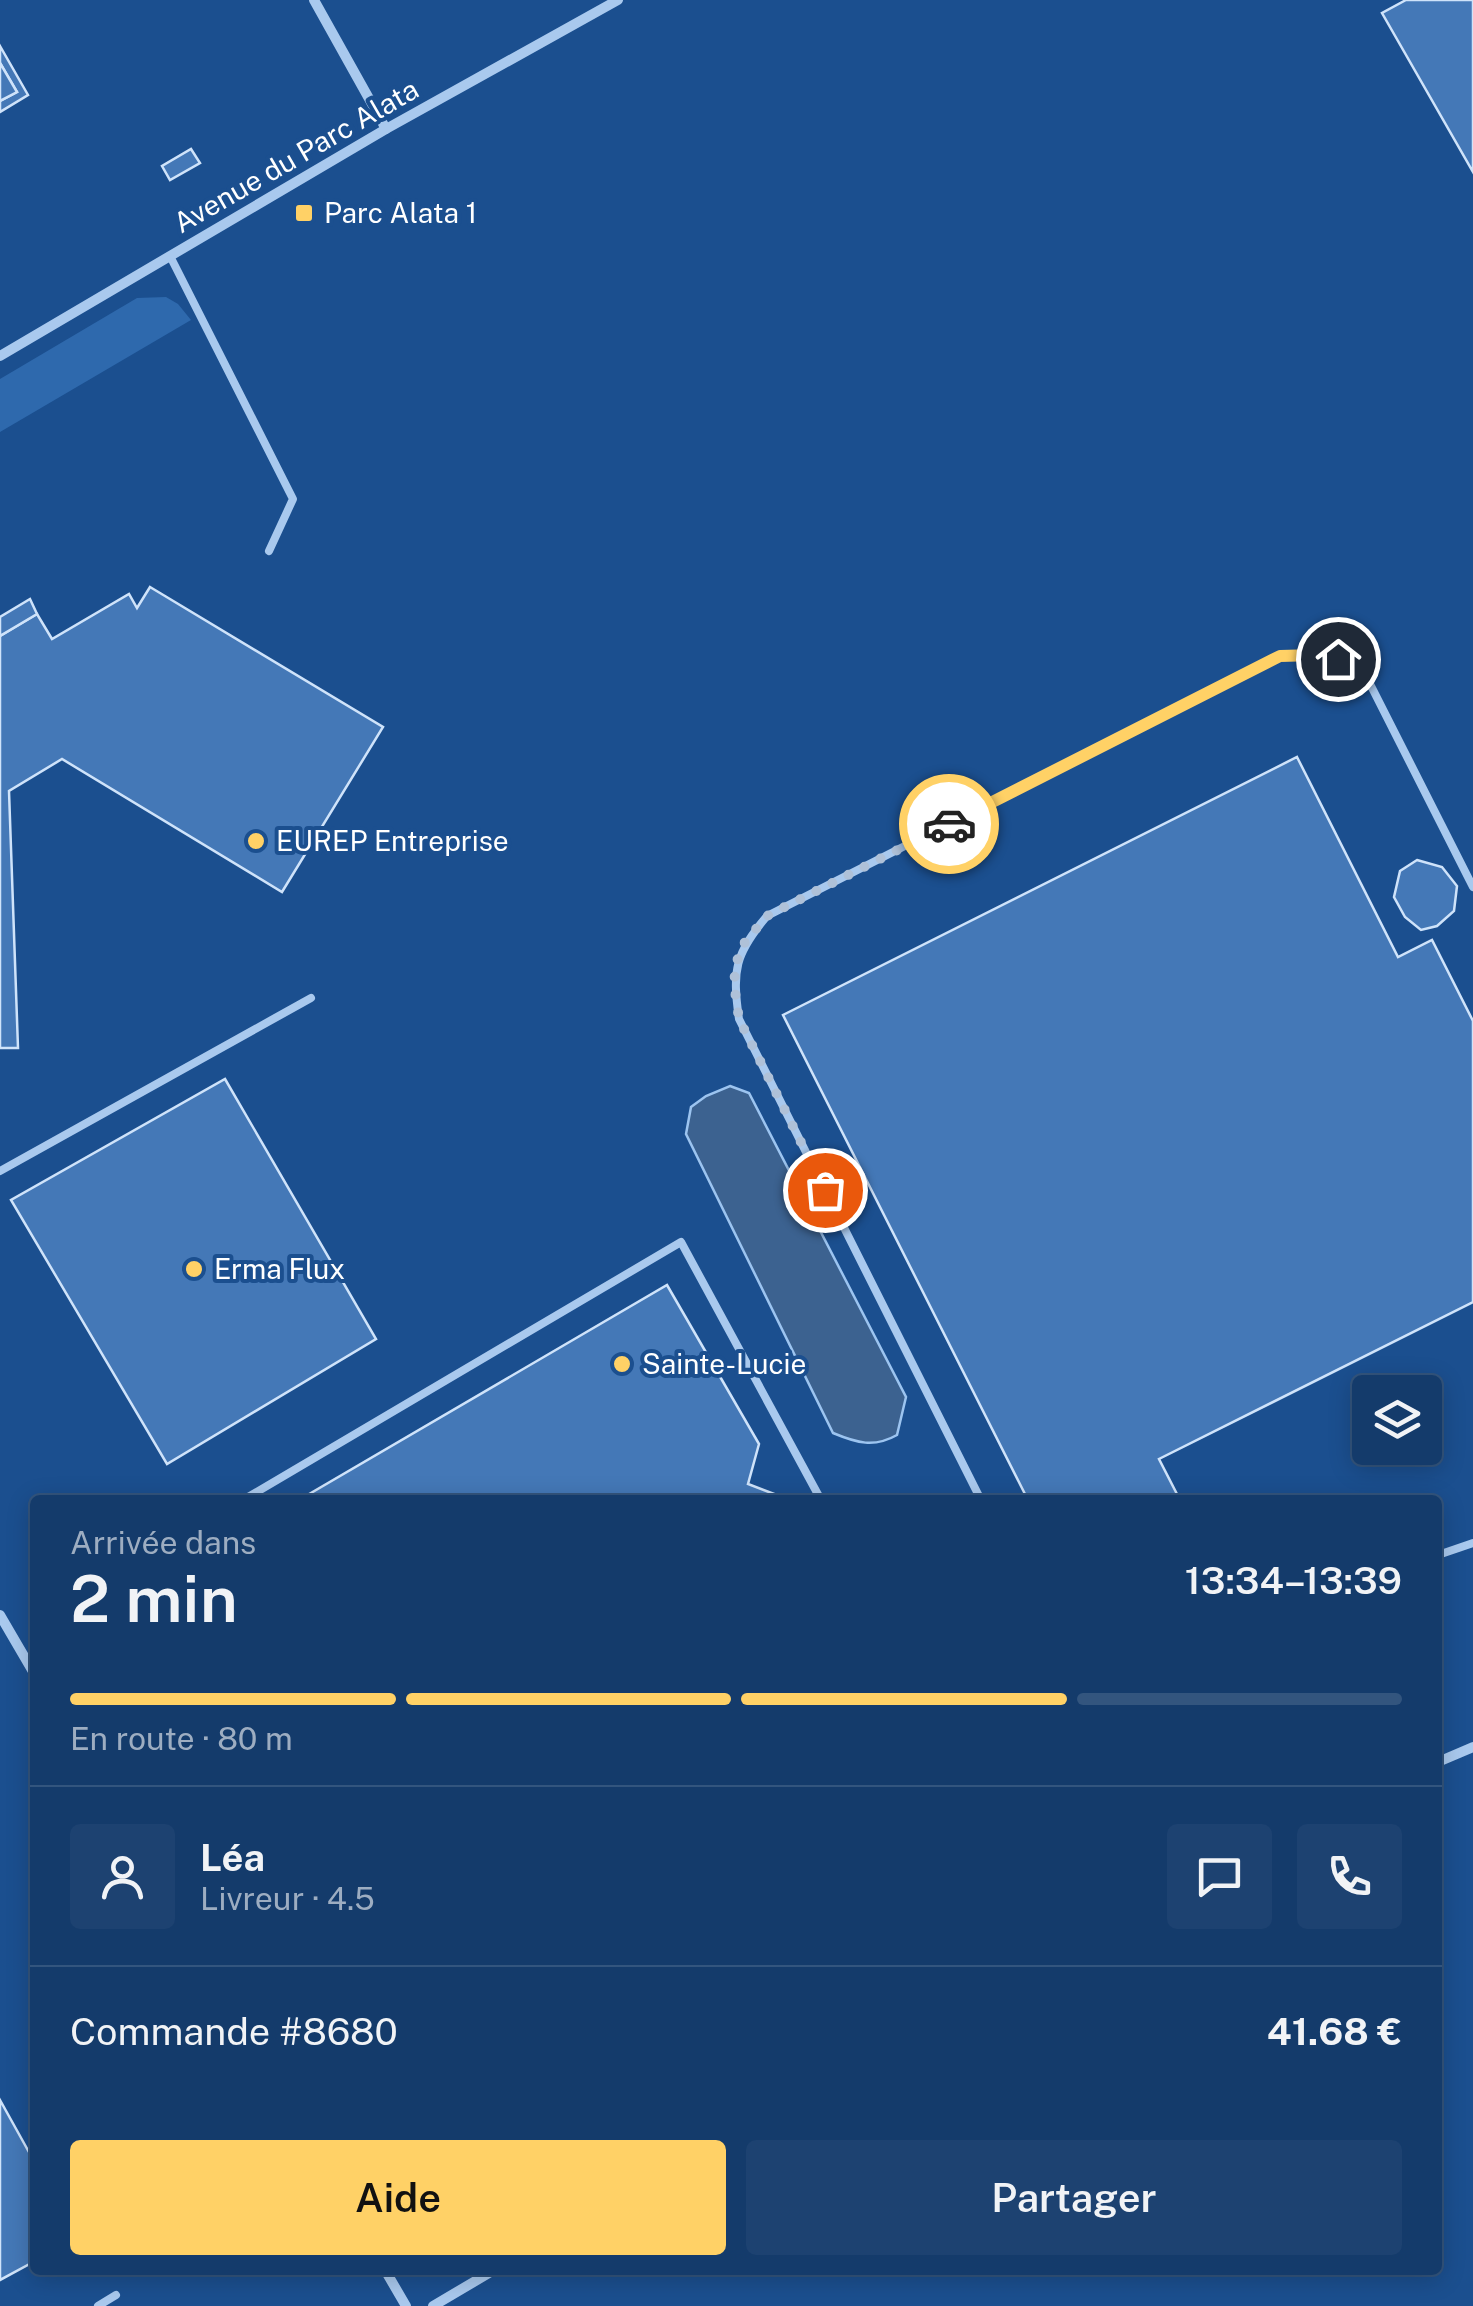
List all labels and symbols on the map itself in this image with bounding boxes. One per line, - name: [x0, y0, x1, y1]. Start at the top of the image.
- street label: Avenue du Parc Alata: [167, 72, 424, 239]
- place label: Parc Alata 1: [324, 196, 477, 229]
- marker: Parc Alata 1: [293, 202, 315, 224]
- pin: [1296, 617, 1381, 702]
- courier: [899, 774, 999, 874]
- place label: EUREP Entreprise: [276, 824, 509, 857]
- marker: EUREP Entreprise: [245, 830, 267, 852]
- pin: [783, 1148, 868, 1233]
- place label: Erma Flux: [214, 1252, 345, 1285]
- marker: Erma Flux: [183, 1258, 205, 1280]
- place label: Sainte-Lucie: [642, 1347, 806, 1380]
- marker: Sainte-Lucie: [611, 1353, 633, 1375]

